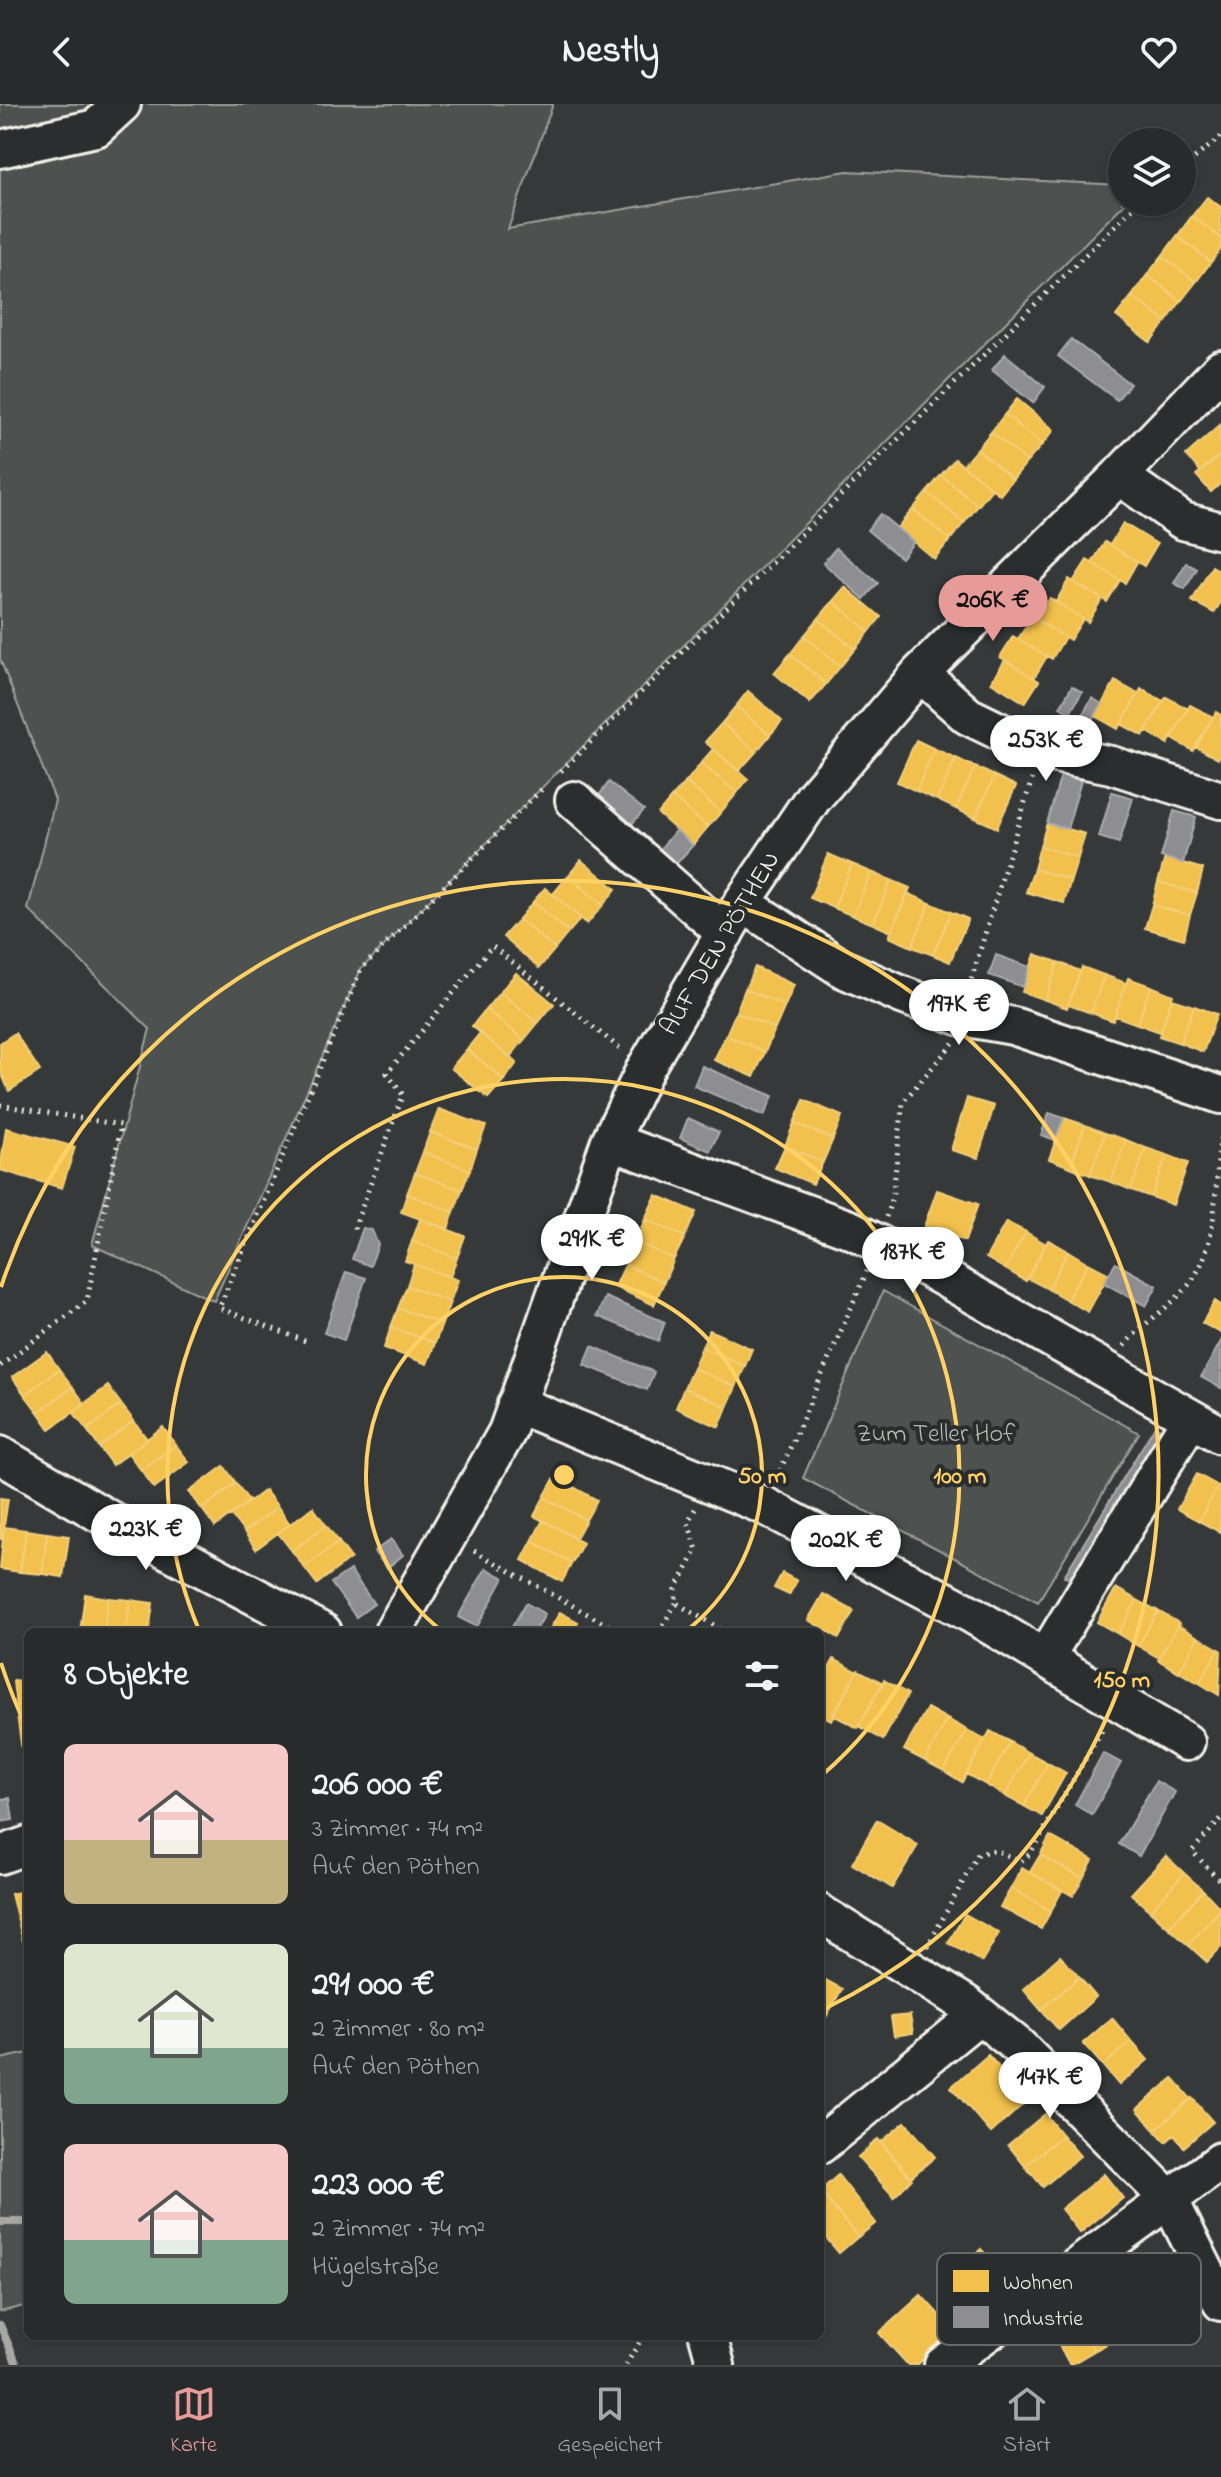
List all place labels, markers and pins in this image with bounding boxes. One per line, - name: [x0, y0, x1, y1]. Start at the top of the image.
- pin: 206K €: [928, 575, 1058, 643]
- pin: 253K €: [981, 715, 1111, 783]
- pin: 197K €: [894, 979, 1024, 1047]
- pin: 291K €: [527, 1214, 657, 1282]
- pin: 187K €: [848, 1227, 978, 1295]
- centre of rings: [550, 1461, 578, 1489]
- pin: 223K €: [81, 1504, 211, 1572]
- pin: 202K €: [781, 1515, 911, 1583]
- pin: 147K €: [985, 2052, 1115, 2120]

